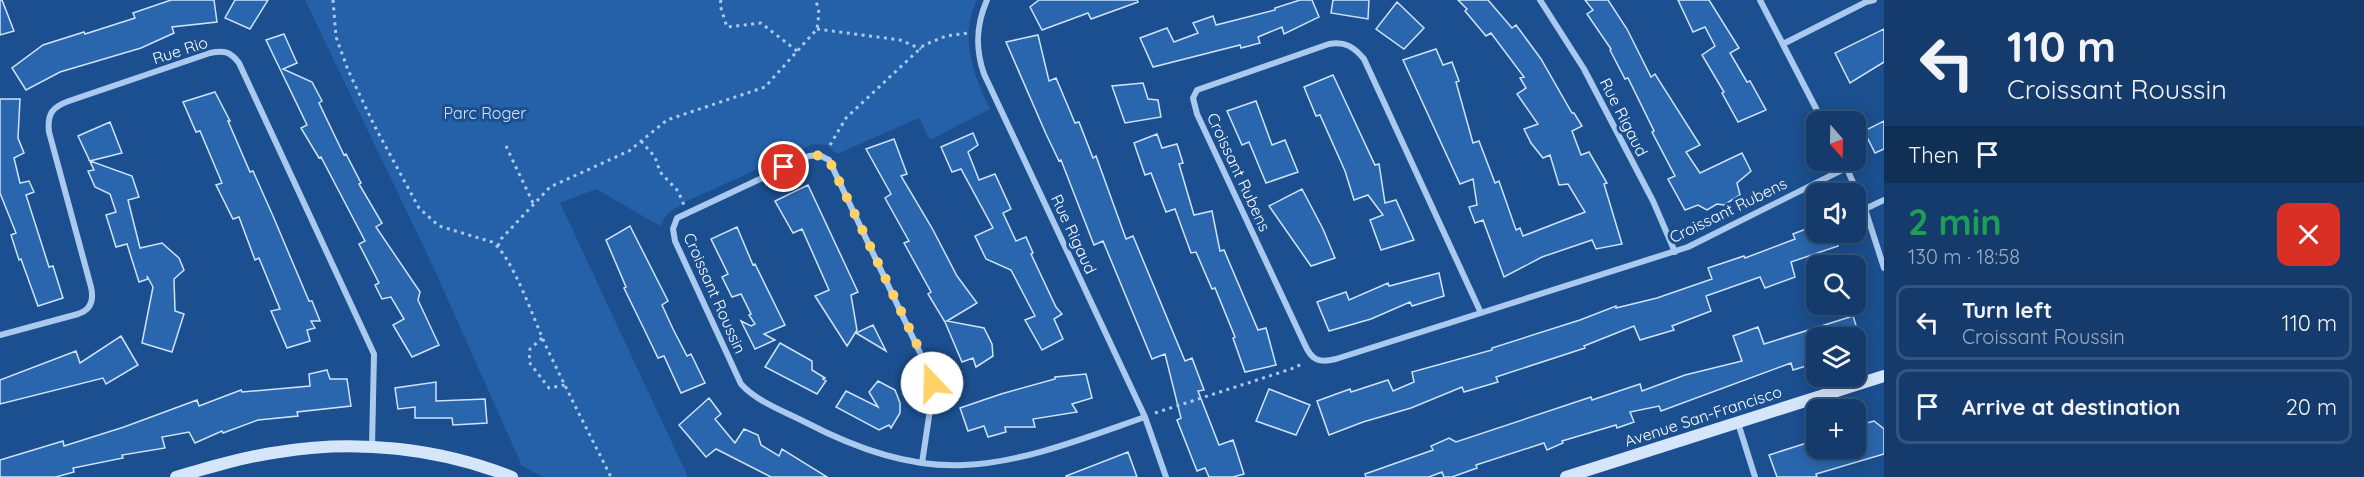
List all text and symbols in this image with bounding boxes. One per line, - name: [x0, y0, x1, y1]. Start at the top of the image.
- text: 110 m: [2007, 20, 2116, 73]
- icon: left: [1908, 24, 1986, 102]
- street label: Rue Rio: [150, 32, 210, 68]
- text: Croissant Roussin: [2007, 72, 2227, 106]
- street label: Rue Rigaud: [1596, 74, 1652, 160]
- park label: Parc Roger: [444, 103, 526, 123]
- street label: Croissant Rubens: [1203, 110, 1275, 234]
- north arrow: [1806, 111, 1866, 171]
- map controls: [1806, 111, 1866, 459]
- icon: arrive: [1971, 138, 2004, 171]
- pin: [758, 141, 809, 192]
- text: Then: [1908, 141, 1959, 169]
- icon: arrive: [767, 150, 800, 183]
- street label: Croissant Rubens: [1666, 173, 1790, 247]
- button: sound: [1806, 183, 1866, 243]
- street label: Rue Rigaud: [1047, 191, 1101, 277]
- text: 2 min: [1908, 199, 2002, 244]
- button: close: [2277, 203, 2340, 266]
- street label: Croissant Roussin: [679, 229, 751, 357]
- text: 130 m · 18:58: [1908, 244, 2020, 269]
- button: search: [1806, 255, 1866, 315]
- text: Turn left: [1962, 296, 2052, 324]
- icon: left: [1911, 306, 1944, 339]
- text: 110 m: [2282, 309, 2337, 337]
- text: Croissant Roussin: [1962, 324, 2125, 349]
- button: layers: [1806, 327, 1866, 387]
- position arrow: [900, 351, 964, 415]
- street label: Avenue San-Francisco: [1622, 381, 1784, 451]
- icon: arrive: [1911, 390, 1944, 423]
- text: Arrive at destination: [1962, 393, 2180, 421]
- text: 20 m: [2286, 393, 2337, 421]
- button: +: [1806, 399, 1866, 459]

